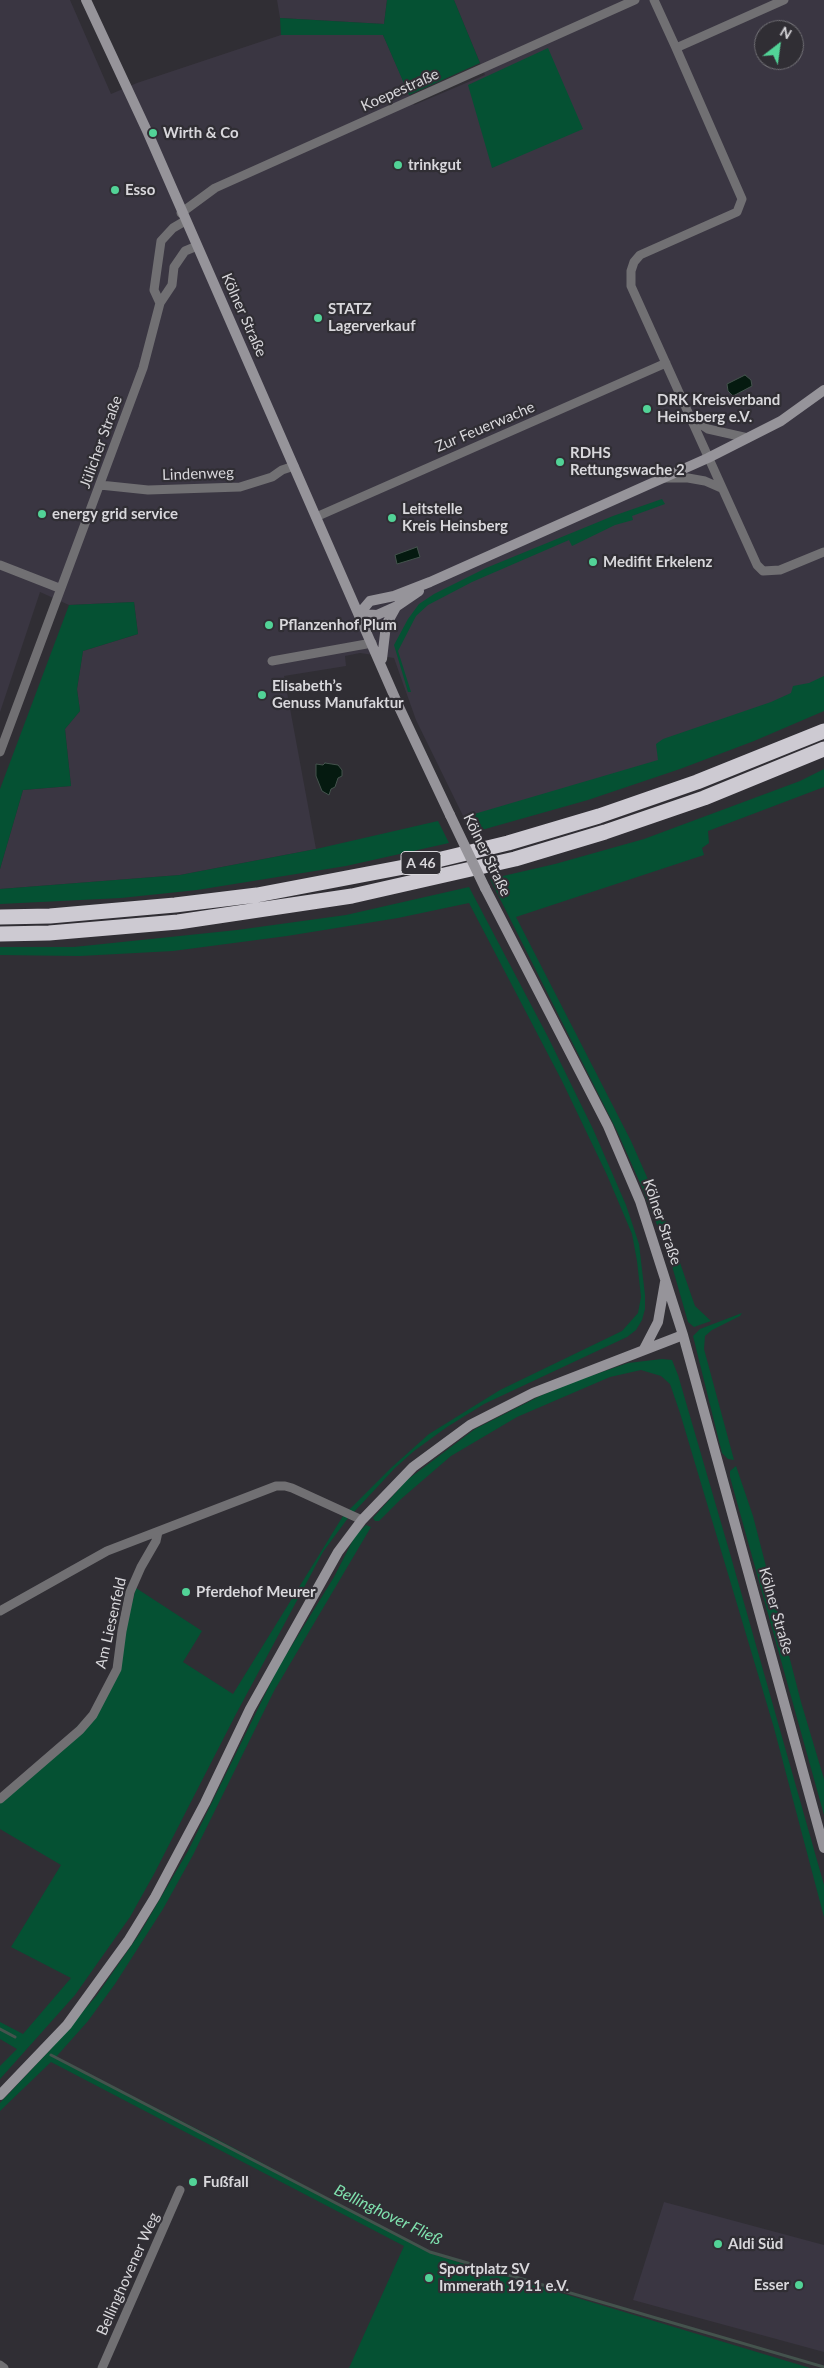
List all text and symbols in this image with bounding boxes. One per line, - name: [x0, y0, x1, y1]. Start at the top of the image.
- north arrow: [754, 20, 804, 70]
- text: N: [777, 22, 795, 42]
- street label: Koepestraße: [358, 65, 442, 115]
- place label: Wirth & Co: [163, 124, 239, 142]
- marker: Wirth & Co: [147, 127, 159, 139]
- place label: trinkgut: [408, 156, 461, 174]
- marker: trinkgut: [392, 159, 404, 171]
- place label: Esso: [125, 181, 155, 199]
- marker: Esso: [109, 184, 121, 196]
- street label: Kölner Straße: [218, 270, 270, 360]
- place label: STATZ Lagerverkauf: [328, 300, 416, 335]
- marker: STATZ Lagerverkauf: [312, 312, 324, 324]
- place label: DRK Kreisverband Heinsberg e.V.: [657, 391, 780, 426]
- street label: Jülicher Straße: [76, 393, 126, 491]
- street label: Zur Feuerwache: [432, 398, 538, 456]
- marker: DRK Kreisverband Heinsberg e.V.: [641, 403, 653, 415]
- place label: RDHS Rettungswache 2: [570, 444, 685, 479]
- marker: RDHS Rettungswache 2: [554, 456, 566, 468]
- street label: Lindenweg: [162, 464, 234, 484]
- place label: Leitstelle Kreis Heinsberg: [402, 500, 508, 535]
- place label: energy grid service: [52, 505, 178, 523]
- marker: energy grid service: [36, 508, 48, 520]
- marker: Leitstelle Kreis Heinsberg: [386, 512, 398, 524]
- place label: Medifit Erkelenz: [603, 553, 712, 571]
- marker: Medifit Erkelenz: [587, 556, 599, 568]
- place label: Pflanzenhof Plum: [279, 616, 397, 634]
- marker: Pflanzenhof Plum: [263, 619, 275, 631]
- place label: Elisabeth’s Genuss Manufaktur: [272, 677, 404, 712]
- marker: Elisabeth’s Genuss Manufaktur: [256, 689, 268, 701]
- street label: Kölner Straße: [459, 811, 515, 899]
- road number: A 46: [401, 851, 441, 874]
- street label: Kölner Straße: [639, 1177, 685, 1267]
- street label: Kölner Straße: [755, 1565, 797, 1657]
- street label: Am Liesenfeld: [92, 1576, 130, 1670]
- place label: Pferdehof Meurer: [196, 1583, 316, 1601]
- marker: Pferdehof Meurer: [180, 1586, 192, 1598]
- place label: Fußfall: [203, 2173, 249, 2191]
- marker: Fußfall: [187, 2176, 199, 2188]
- water label: Bellinghover Fließ: [331, 2181, 445, 2249]
- street label: Bellinghovener Weg: [93, 2210, 163, 2338]
- place label: Aldi Süd: [728, 2235, 783, 2253]
- marker: Aldi Süd: [712, 2238, 724, 2250]
- place label: Sportplatz SV Immerath 1911 e.V.: [439, 2260, 569, 2295]
- marker: Sportplatz SV Immerath 1911 e.V.: [423, 2272, 435, 2284]
- place label: Esser: [754, 2276, 789, 2294]
- marker: Esser: [793, 2279, 805, 2291]

